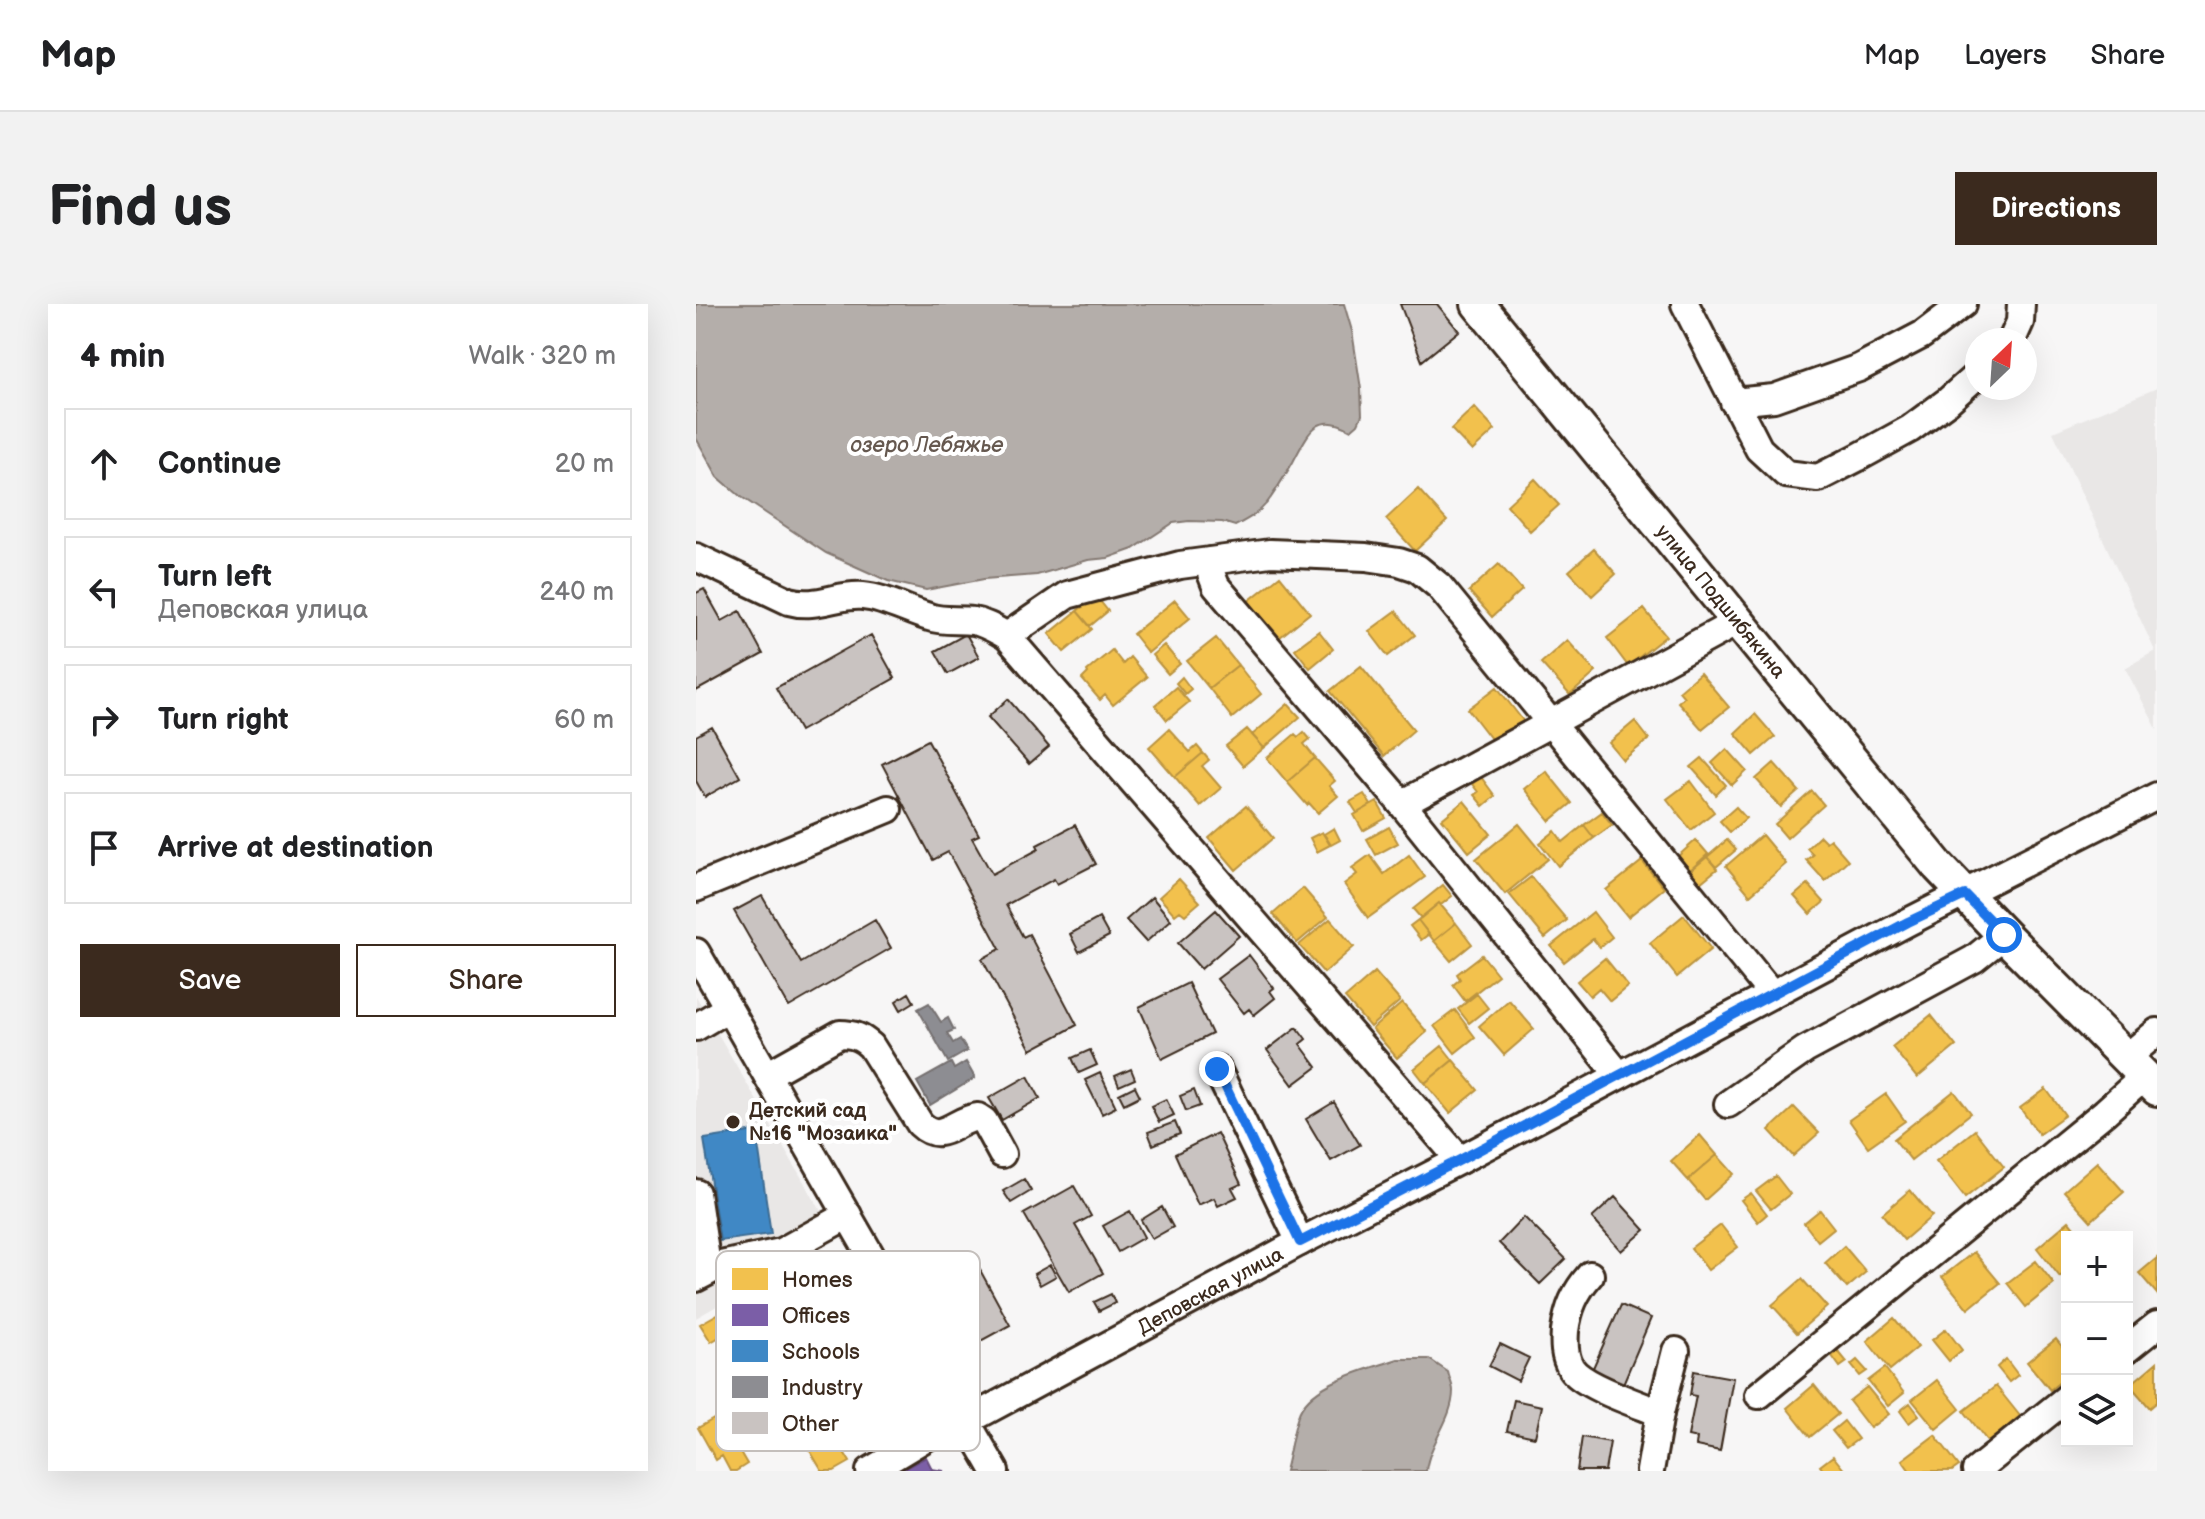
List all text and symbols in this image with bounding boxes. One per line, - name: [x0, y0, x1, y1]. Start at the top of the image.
- text: Map: [40, 33, 116, 78]
- text: Map: [1864, 39, 1920, 72]
- text: Layers: [1964, 39, 2047, 72]
- text: Share: [2091, 39, 2165, 72]
- button: Directions: [1955, 172, 2157, 245]
- text: Find us: [48, 175, 232, 242]
- north arrow: [1965, 328, 2037, 400]
- text: 4 min: [80, 336, 166, 377]
- text: Walk · 320 m: [468, 341, 616, 372]
- water label: озеро Лебяжье: [850, 432, 1004, 459]
- icon: ahead: [82, 442, 126, 486]
- text: Continue: [158, 446, 281, 482]
- text: 20 m: [555, 449, 614, 480]
- street label: улица Подшибякина: [1651, 520, 1790, 684]
- text: Turn left: [158, 559, 272, 595]
- icon: left: [82, 570, 126, 614]
- text: 240 m: [539, 577, 614, 608]
- text: Деповская улица: [158, 595, 368, 626]
- icon: right: [82, 698, 126, 742]
- text: Turn right: [158, 702, 289, 738]
- text: 60 m: [554, 705, 614, 736]
- icon: arrive: [82, 826, 126, 870]
- text: Arrive at destination: [158, 830, 434, 866]
- route start: [1986, 917, 2022, 953]
- button: Save: [80, 944, 340, 1017]
- button: Share: [356, 944, 616, 1017]
- route end: [1199, 1051, 1235, 1087]
- place label: Детский сад №16 "Мозаика": [749, 1099, 897, 1146]
- marker: Детский сад №16 "Мозаика": [724, 1113, 742, 1131]
- map controls: [2061, 1231, 2133, 1447]
- button: +: [2061, 1231, 2133, 1303]
- street label: Деповская улица: [1134, 1242, 1288, 1340]
- legend: [716, 1251, 980, 1451]
- text: Homes: [782, 1267, 853, 1294]
- text: Offices: [782, 1303, 850, 1330]
- button: −: [2061, 1303, 2133, 1375]
- text: Schools: [782, 1339, 860, 1366]
- text: Industry: [782, 1375, 863, 1402]
- button: layers: [2061, 1375, 2133, 1447]
- text: Other: [782, 1411, 840, 1438]

